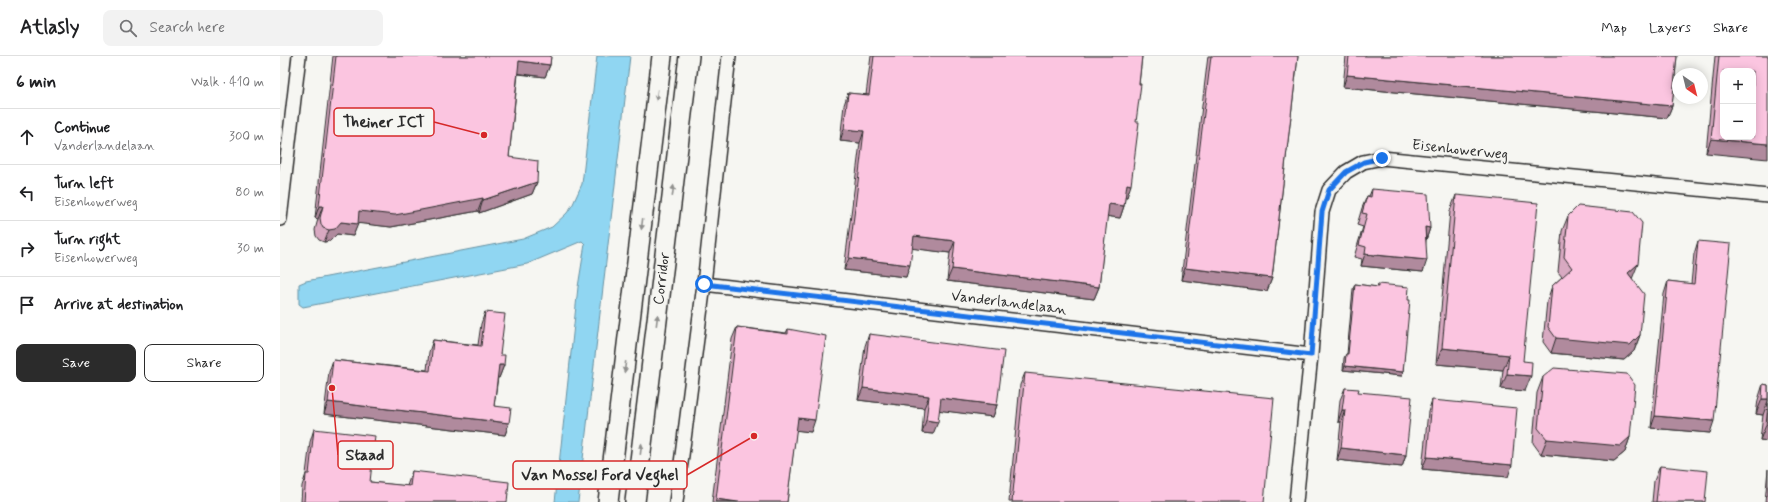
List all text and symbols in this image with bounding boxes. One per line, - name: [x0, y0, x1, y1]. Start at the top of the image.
- search box: [103, 10, 383, 46]
- text: Atlasly: [20, 15, 79, 40]
- icon: search: [117, 17, 139, 39]
- text: Search here: [149, 18, 225, 38]
- text: Map: [1601, 19, 1627, 37]
- text: Layers: [1649, 19, 1691, 37]
- text: Share: [1713, 19, 1748, 37]
- north arrow: [1672, 68, 1708, 104]
- map controls: [1720, 68, 1756, 140]
- button: +: [1720, 68, 1756, 104]
- text: 6 min: [16, 71, 56, 93]
- text: Walk · 410 m: [191, 74, 264, 91]
- one-way arrow: [654, 89, 661, 101]
- button: −: [1720, 104, 1756, 140]
- callout: Theiner ICT: [334, 108, 434, 136]
- text: Theiner ICT: [343, 112, 425, 133]
- text: Continue: [54, 118, 110, 138]
- icon: ahead: [16, 126, 38, 148]
- text: 300 m: [229, 128, 264, 145]
- street label: Eisenhowerweg: [1411, 135, 1509, 165]
- text: Vanderlandelaan: [54, 138, 155, 155]
- route end: [1373, 149, 1391, 167]
- text: Turn left: [54, 174, 114, 194]
- icon: left: [16, 182, 38, 204]
- text: 80 m: [235, 184, 264, 201]
- one-way arrow: [670, 185, 676, 197]
- text: Eisenhowerweg: [54, 194, 138, 211]
- one-way arrow: [639, 218, 645, 230]
- text: Turn right: [54, 230, 121, 250]
- icon: right: [16, 238, 38, 260]
- text: 30 m: [237, 240, 264, 257]
- text: Eisenhowerweg: [54, 250, 138, 267]
- street label: Corridor: [649, 250, 675, 306]
- route start: [695, 275, 713, 293]
- street label: Vanderlandelaan: [950, 286, 1068, 320]
- icon: arrive: [16, 294, 38, 316]
- text: Arrive at destination: [54, 295, 183, 315]
- one-way arrow: [654, 314, 660, 326]
- button: Save: [16, 344, 136, 382]
- button: Share: [144, 344, 264, 382]
- one-way arrow: [621, 361, 628, 373]
- callout: Staad: [338, 441, 393, 469]
- one-way arrow: [638, 443, 644, 455]
- text: Staad: [346, 445, 384, 466]
- callout: Van Mossel Ford Veghel: [513, 461, 687, 489]
- text: Van Mossel Ford Veghel: [521, 465, 679, 488]

